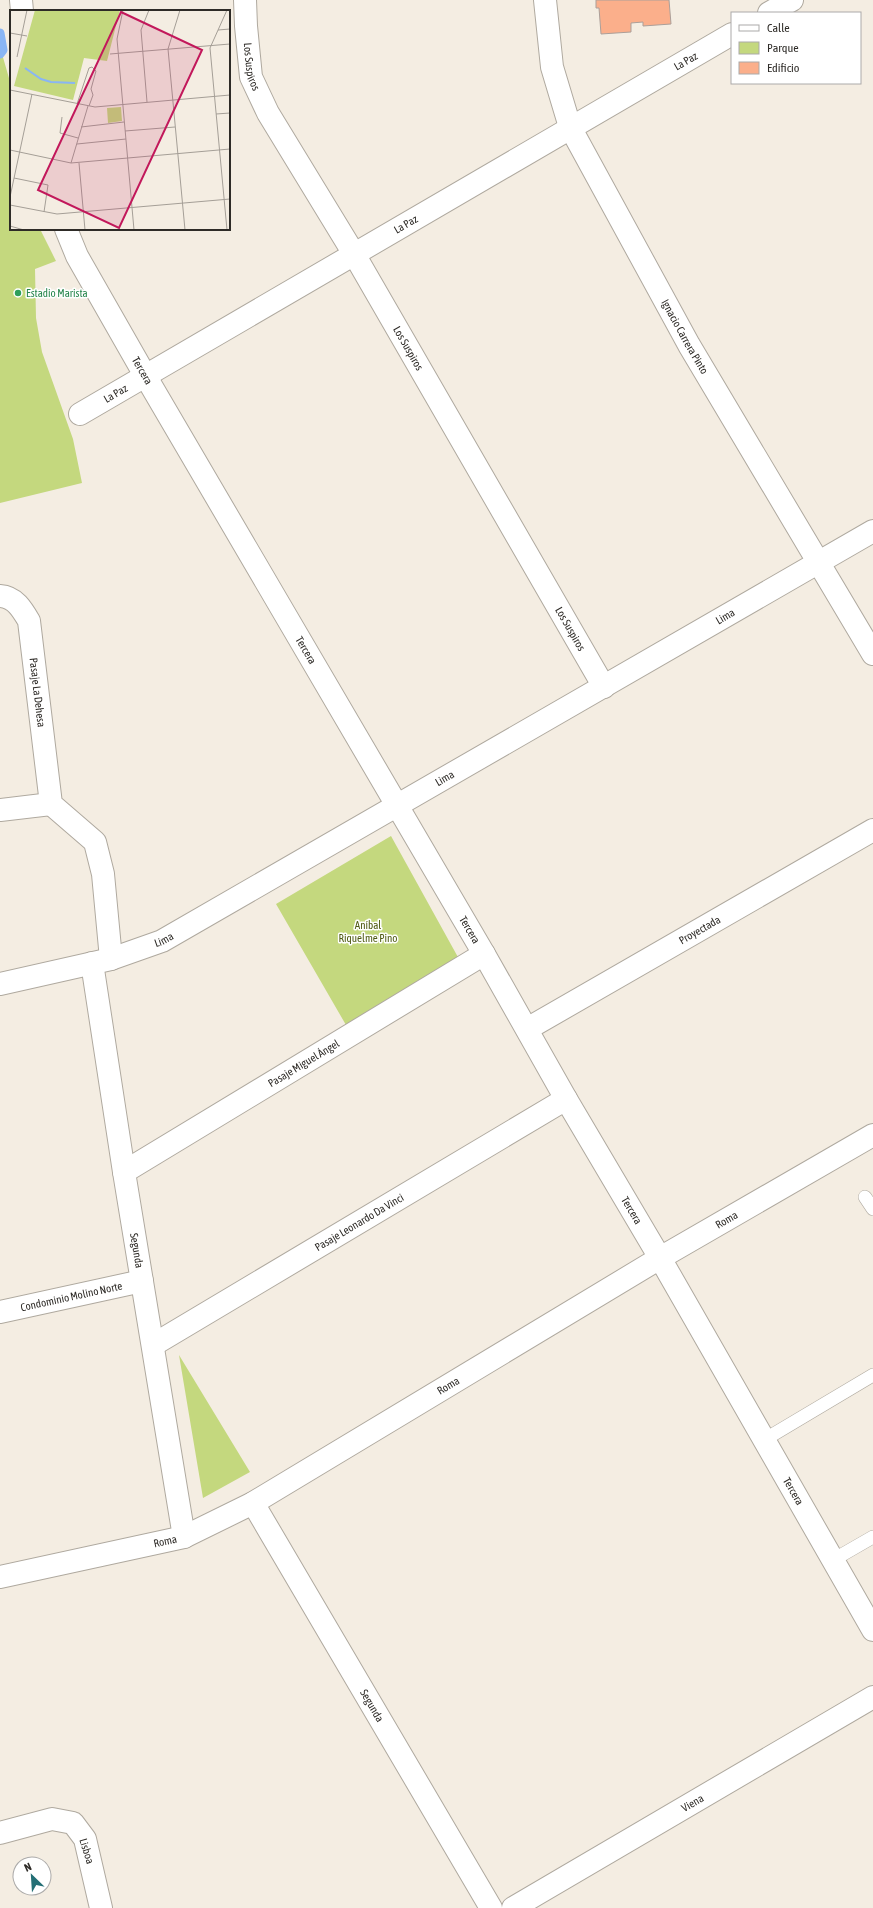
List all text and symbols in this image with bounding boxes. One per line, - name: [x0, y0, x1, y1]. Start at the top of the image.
- inset map: [10, 10, 230, 230]
- legend: [731, 12, 861, 84]
- text: Calle: [767, 21, 790, 35]
- text: Parque: [767, 41, 799, 55]
- street label: Los Suspiros: [242, 42, 262, 92]
- street label: La Paz: [672, 49, 700, 73]
- text: Edificio: [767, 61, 800, 75]
- street label: La Paz: [392, 213, 420, 236]
- place label: Estadio Marista: [26, 287, 88, 299]
- marker: Estadio Marista: [13, 288, 23, 298]
- street label: Ignacio Carrera Pinto: [659, 297, 711, 376]
- street label: Los Suspiros: [391, 324, 426, 372]
- street label: Tercera: [130, 355, 155, 386]
- street label: La Paz: [102, 382, 129, 405]
- street label: Los Suspiros: [553, 605, 588, 653]
- street label: Lima: [714, 606, 737, 626]
- street label: Tercera: [293, 634, 319, 666]
- street label: Pasaje La Dehesa: [27, 657, 48, 728]
- street label: Lima: [433, 768, 456, 788]
- street label: Proyectada: [677, 913, 722, 946]
- street label: Tercera: [457, 914, 482, 946]
- park label: Aníbal Riquelme Pino: [338, 919, 398, 944]
- street label: Lima: [153, 930, 175, 949]
- street label: Pasaje Miguel Ángel: [266, 1037, 341, 1089]
- street label: Pasaje Leonardo Da Vinci: [313, 1191, 406, 1253]
- street label: Tercera: [619, 1194, 644, 1226]
- street label: Roma: [713, 1209, 740, 1231]
- street label: Segunda: [128, 1232, 146, 1269]
- street label: Condominio Molino Norte: [19, 1280, 123, 1313]
- street label: Roma: [435, 1374, 461, 1397]
- street label: Tercera: [781, 1475, 806, 1507]
- street label: Roma: [152, 1533, 178, 1549]
- street label: Segunda: [358, 1687, 386, 1724]
- street label: Viena: [679, 1792, 706, 1814]
- street label: Lisboa: [77, 1837, 97, 1865]
- north arrow: [12, 1856, 52, 1896]
- text: N: [22, 1860, 33, 1874]

